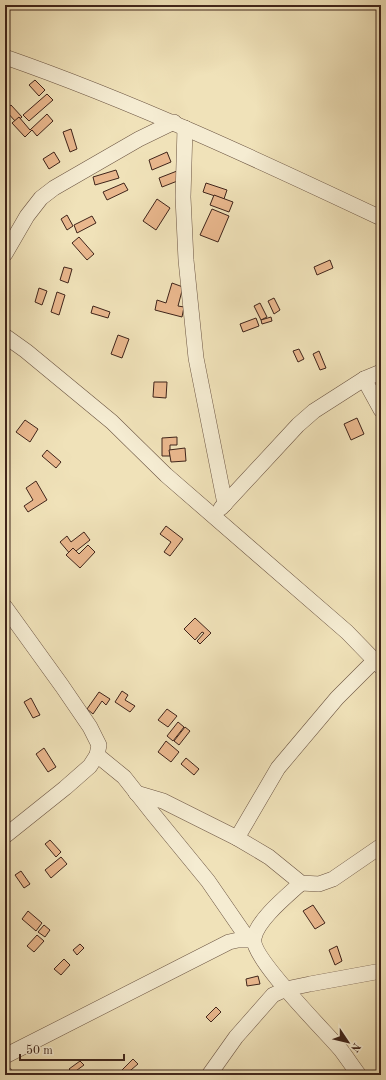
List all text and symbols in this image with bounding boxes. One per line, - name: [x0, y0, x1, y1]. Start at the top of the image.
- north arrow: [328, 1022, 368, 1062]
- scale bar: [20, 1036, 124, 1062]
- text: N: [348, 1040, 362, 1054]
- text: 50 m: [26, 1044, 53, 1057]

